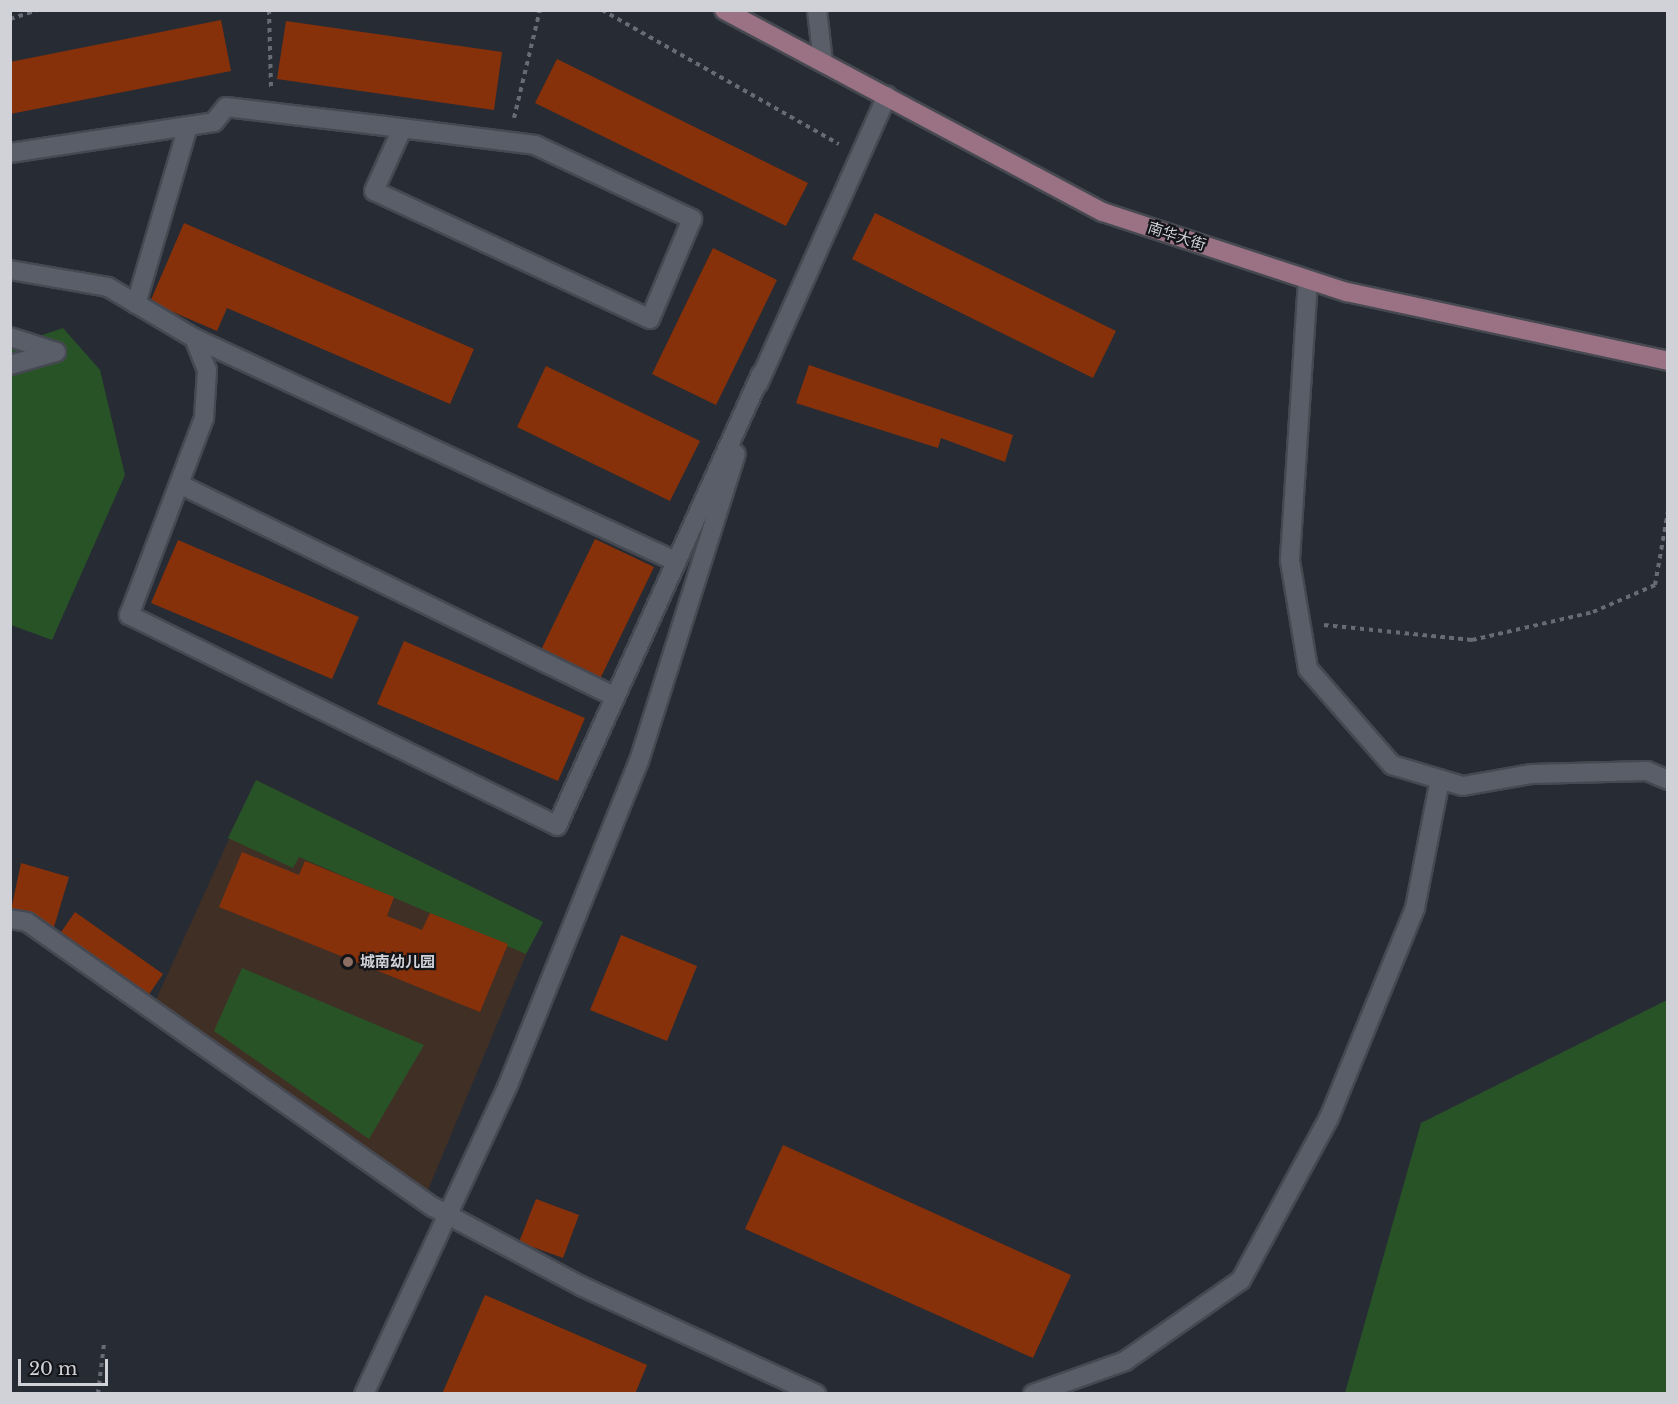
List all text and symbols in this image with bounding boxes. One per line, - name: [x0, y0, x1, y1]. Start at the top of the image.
- street label: 南华大街: [1146, 218, 1208, 254]
- place label: 城南幼儿园: [360, 953, 435, 971]
- marker: 城南幼儿园: [341, 955, 355, 969]
- scale bar: [21, 1347, 111, 1385]
- text: 20 m: [29, 1358, 77, 1380]

